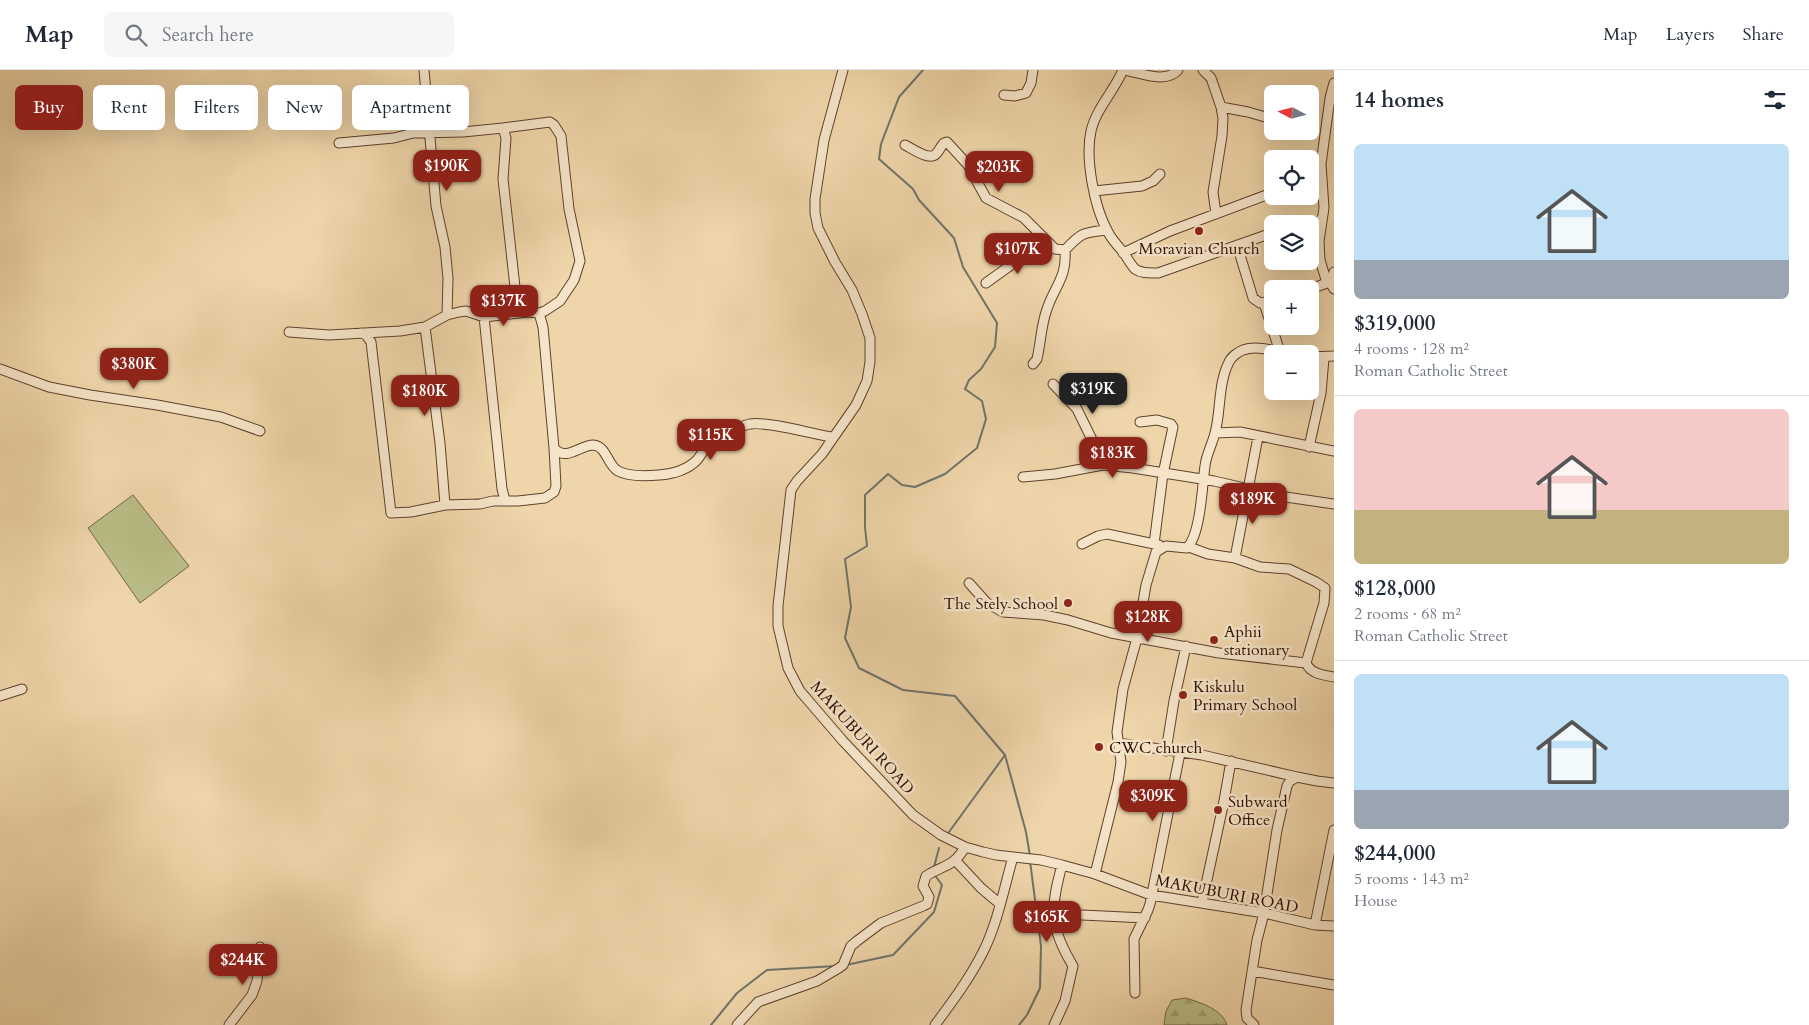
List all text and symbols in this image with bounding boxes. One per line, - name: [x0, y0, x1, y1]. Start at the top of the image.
- search box: [104, 12, 454, 57]
- text: Map: [25, 18, 74, 51]
- icon: search: [122, 21, 150, 49]
- text: Search here: [162, 22, 254, 48]
- text: Map: [1603, 22, 1638, 47]
- text: Layers: [1666, 22, 1715, 47]
- text: Share: [1743, 22, 1784, 47]
- chip: Buy: [15, 85, 83, 130]
- chip: Rent: [93, 85, 165, 130]
- chip: Filters: [175, 85, 258, 130]
- chip: New: [268, 85, 342, 130]
- chip: Apartment: [352, 85, 469, 130]
- north arrow: [1264, 85, 1319, 140]
- map controls: [1264, 85, 1319, 400]
- text: 14 homes: [1354, 86, 1444, 115]
- icon: filters: [1761, 86, 1789, 114]
- pin: $190K: [412, 150, 482, 192]
- pin: $203K: [964, 150, 1034, 193]
- button: locate: [1264, 150, 1319, 205]
- text: $190K: [424, 155, 470, 177]
- text: $203K: [976, 156, 1022, 178]
- icon: home: [1527, 176, 1617, 266]
- button: layers: [1264, 215, 1319, 270]
- marker: Moravian Church: [1193, 225, 1205, 237]
- pin: $107K: [983, 232, 1053, 275]
- text: $107K: [995, 238, 1041, 260]
- place label: Moravian Church: [1138, 238, 1260, 260]
- button: +: [1264, 280, 1319, 335]
- pin: $137K: [469, 284, 539, 327]
- text: $137K: [481, 290, 527, 312]
- text: $319,000: [1354, 309, 1435, 338]
- text: 4 rooms · 128 m²: [1354, 338, 1469, 360]
- button: −: [1264, 345, 1319, 400]
- pin: $380K: [99, 348, 169, 390]
- text: $380K: [111, 353, 157, 375]
- text: Roman Catholic Street: [1354, 360, 1508, 382]
- pin: $319K: [1058, 372, 1128, 415]
- pin: $180K: [390, 374, 460, 417]
- text: $319K: [1070, 378, 1116, 400]
- text: $180K: [402, 380, 448, 402]
- pin: $115K: [676, 418, 746, 461]
- text: $115K: [688, 424, 734, 446]
- pin: $183K: [1078, 436, 1148, 479]
- text: $183K: [1090, 442, 1136, 464]
- icon: home: [1527, 442, 1617, 532]
- pin: $189K: [1218, 482, 1288, 525]
- text: $189K: [1230, 488, 1276, 510]
- text: $128,000: [1354, 574, 1435, 603]
- place label: The Stely School: [943, 593, 1058, 615]
- marker: The Stely School: [1062, 597, 1074, 609]
- pin: $128K: [1113, 600, 1183, 643]
- text: 2 rooms · 68 m²: [1354, 603, 1461, 625]
- text: $128K: [1125, 606, 1171, 628]
- place label: Aphii stationary: [1224, 621, 1290, 661]
- text: Roman Catholic Street: [1354, 625, 1508, 647]
- marker: Aphii stationary: [1208, 634, 1220, 646]
- street label: MAKUBURI ROAD: [805, 676, 919, 799]
- place label: Kiskulu Primary School: [1193, 676, 1297, 716]
- marker: Kiskulu Primary School: [1177, 689, 1189, 701]
- icon: home: [1527, 707, 1617, 797]
- place label: CWC church: [1109, 737, 1202, 759]
- marker: CWC church: [1093, 741, 1105, 753]
- pin: $309K: [1118, 780, 1188, 822]
- text: $309K: [1130, 785, 1176, 807]
- place label: Subward Office: [1228, 791, 1288, 831]
- marker: Subward Office: [1212, 804, 1224, 816]
- text: $244,000: [1354, 839, 1435, 868]
- text: 5 rooms · 143 m²: [1354, 868, 1469, 890]
- street label: MAKUBURI ROAD: [1153, 869, 1300, 919]
- text: House: [1354, 890, 1397, 912]
- pin: $165K: [1012, 900, 1082, 943]
- text: $165K: [1024, 906, 1070, 928]
- pin: $244K: [208, 944, 278, 986]
- text: $244K: [220, 949, 266, 971]

